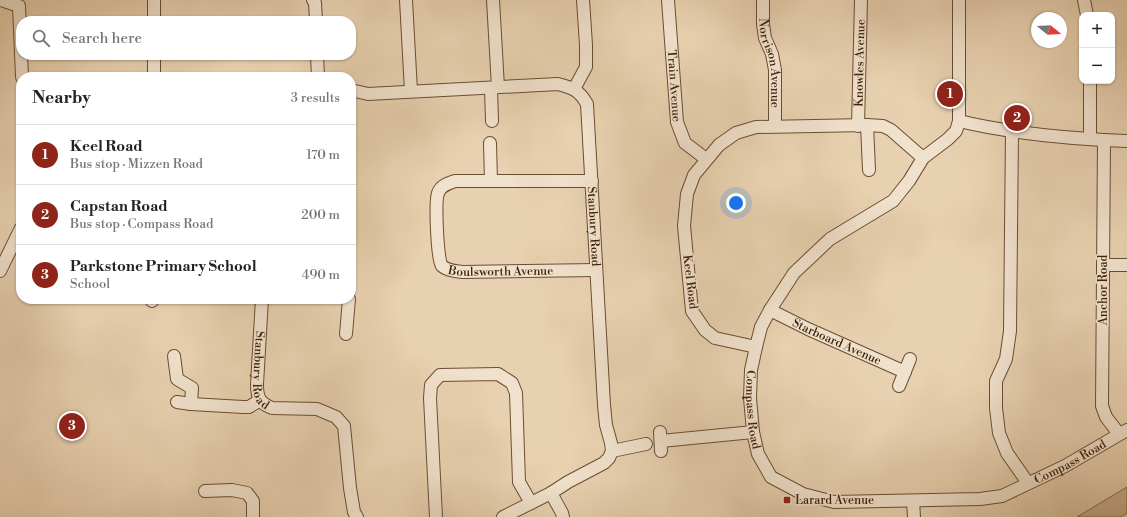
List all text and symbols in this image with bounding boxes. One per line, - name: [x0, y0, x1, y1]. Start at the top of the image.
- north arrow: [1031, 12, 1067, 48]
- map controls: [1079, 12, 1115, 84]
- button: +: [1079, 12, 1115, 48]
- search box: [16, 16, 356, 60]
- street label: Norrison Avenue: [756, 18, 783, 108]
- street label: Knowles Avenue: [851, 19, 868, 107]
- icon: search: [30, 27, 52, 49]
- text: Search here: [62, 29, 142, 48]
- button: −: [1079, 48, 1115, 84]
- street label: Train Avenue: [664, 49, 684, 122]
- pin: 1: [937, 79, 963, 109]
- text: Nearby: [32, 87, 91, 109]
- text: 3 results: [291, 90, 340, 106]
- pin: 2: [1004, 103, 1030, 133]
- text: Keel Road: [70, 137, 143, 156]
- text: 1: [42, 147, 48, 163]
- text: 170 m: [306, 147, 340, 163]
- text: Bus stop · Mizzen Road: [70, 156, 203, 172]
- street label: Stanbury Road: [584, 186, 604, 267]
- your location: [726, 193, 746, 213]
- text: Capstan Road: [70, 197, 168, 216]
- text: 2: [41, 207, 49, 223]
- text: 200 m: [301, 207, 340, 223]
- text: Bus stop · Compass Road: [70, 216, 213, 232]
- street label: Keel Road: [679, 254, 701, 310]
- street label: Anchor Road: [1096, 254, 1111, 326]
- text: Parkstone Primary School: [70, 257, 257, 276]
- street label: Boulsworth Avenue: [446, 262, 553, 280]
- text: 3: [41, 267, 49, 283]
- text: 490 m: [302, 267, 340, 283]
- text: School: [70, 276, 110, 292]
- street label: Starboard Avenue: [790, 315, 884, 368]
- street label: Stanbury Road: [249, 330, 272, 413]
- street label: Compass Road: [742, 370, 764, 451]
- pin: 3: [59, 411, 85, 441]
- street label: Compass Road: [1032, 436, 1109, 487]
- place label: Larard Avenue: [795, 493, 874, 508]
- marker: Larard Avenue: [782, 495, 792, 505]

